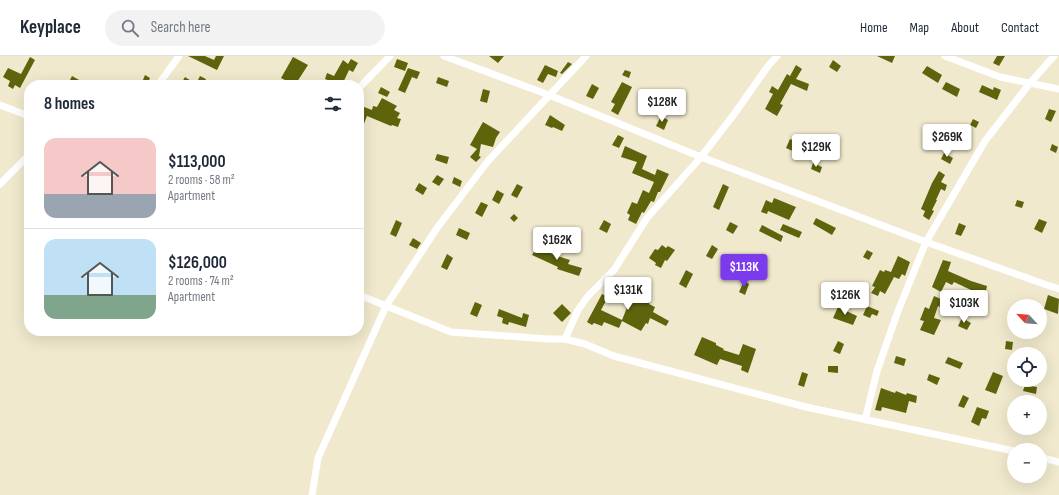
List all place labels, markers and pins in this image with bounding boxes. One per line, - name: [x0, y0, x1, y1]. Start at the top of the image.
- pin: $128K: [634, 89, 690, 123]
- pin: $269K: [919, 124, 975, 158]
- pin: $129K: [788, 134, 844, 168]
- pin: $162K: [529, 227, 585, 261]
- pin: $113K: [716, 254, 772, 288]
- pin: $131K: [600, 277, 656, 311]
- pin: $126K: [817, 282, 873, 316]
- pin: $103K: [936, 290, 992, 324]

